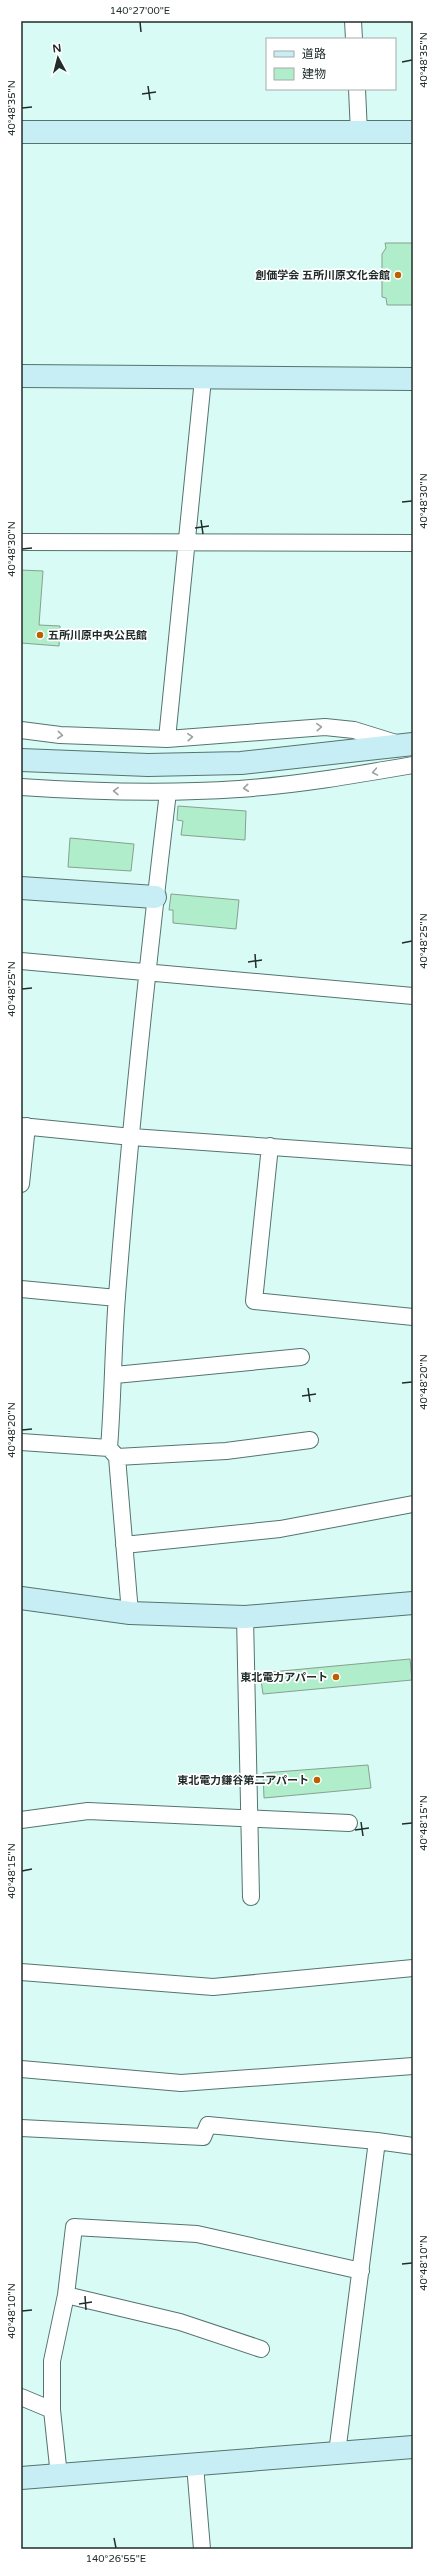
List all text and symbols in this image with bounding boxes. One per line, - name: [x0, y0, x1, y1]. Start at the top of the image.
- text: 140°27'00"E: [110, 5, 170, 17]
- text: 40°48'35"N: [418, 32, 430, 88]
- north arrow: [38, 38, 78, 78]
- legend: [266, 38, 396, 90]
- text: N: [52, 42, 62, 56]
- text: 道路: [302, 47, 326, 61]
- text: 建物: [302, 67, 326, 81]
- text: 40°48'35"N: [6, 80, 18, 136]
- place label: 創価学会 五所川原文化会館: [255, 269, 390, 282]
- marker: 創価学会 五所川原文化会館: [393, 270, 403, 280]
- text: 40°48'30"N: [418, 473, 430, 529]
- text: 40°48'30"N: [6, 521, 18, 577]
- place label: 五所川原中央公民館: [48, 629, 147, 642]
- marker: 五所川原中央公民館: [35, 630, 45, 640]
- one-way arrow: [316, 723, 322, 732]
- one-way arrow: [57, 730, 63, 739]
- one-way arrow: [187, 733, 193, 742]
- one-way arrow: [371, 767, 378, 776]
- one-way arrow: [243, 783, 249, 792]
- one-way arrow: [113, 787, 119, 795]
- text: 40°48'25"N: [418, 913, 430, 969]
- text: 40°48'25"N: [6, 961, 18, 1017]
- text: 40°48'20"N: [418, 1354, 430, 1410]
- text: 40°48'20"N: [6, 1402, 18, 1458]
- place label: 東北電力アパート: [240, 1671, 328, 1684]
- marker: 東北電力アパート: [331, 1672, 341, 1682]
- place label: 東北電力鎌谷第二アパート: [177, 1774, 309, 1787]
- marker: 東北電力鎌谷第二アパート: [312, 1775, 322, 1785]
- text: 40°48'15"N: [418, 1795, 430, 1851]
- text: 40°48'15"N: [6, 1843, 18, 1899]
- text: 40°48'10"N: [418, 2235, 430, 2291]
- text: 40°48'10"N: [6, 2283, 18, 2339]
- text: 140°26'55"E: [86, 2553, 146, 2565]

